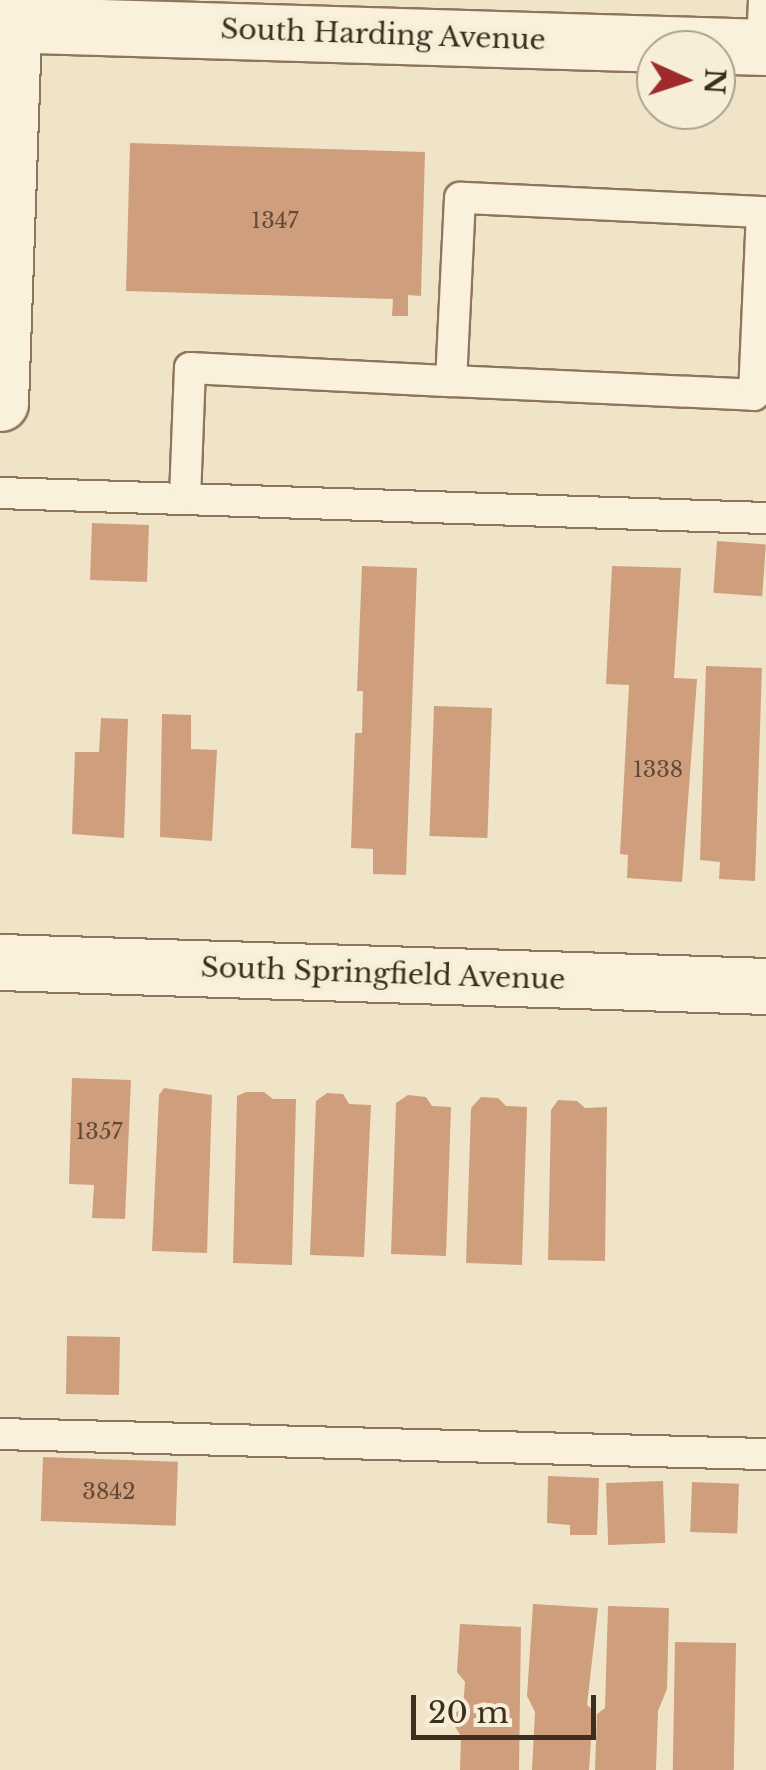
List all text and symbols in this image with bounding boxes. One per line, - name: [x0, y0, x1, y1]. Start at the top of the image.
- street label: South Harding Avenue: [219, 13, 547, 57]
- north arrow: [636, 30, 736, 130]
- text: N: [696, 67, 733, 96]
- house number: 1347: [251, 208, 299, 234]
- house number: 1338: [633, 757, 683, 783]
- street label: South Springfield Avenue: [200, 951, 566, 997]
- house number: 1357: [76, 1119, 122, 1145]
- house number: 3842: [82, 1479, 136, 1505]
- scale bar: [416, 1675, 601, 1737]
- text: 20 m: [428, 1694, 509, 1731]

